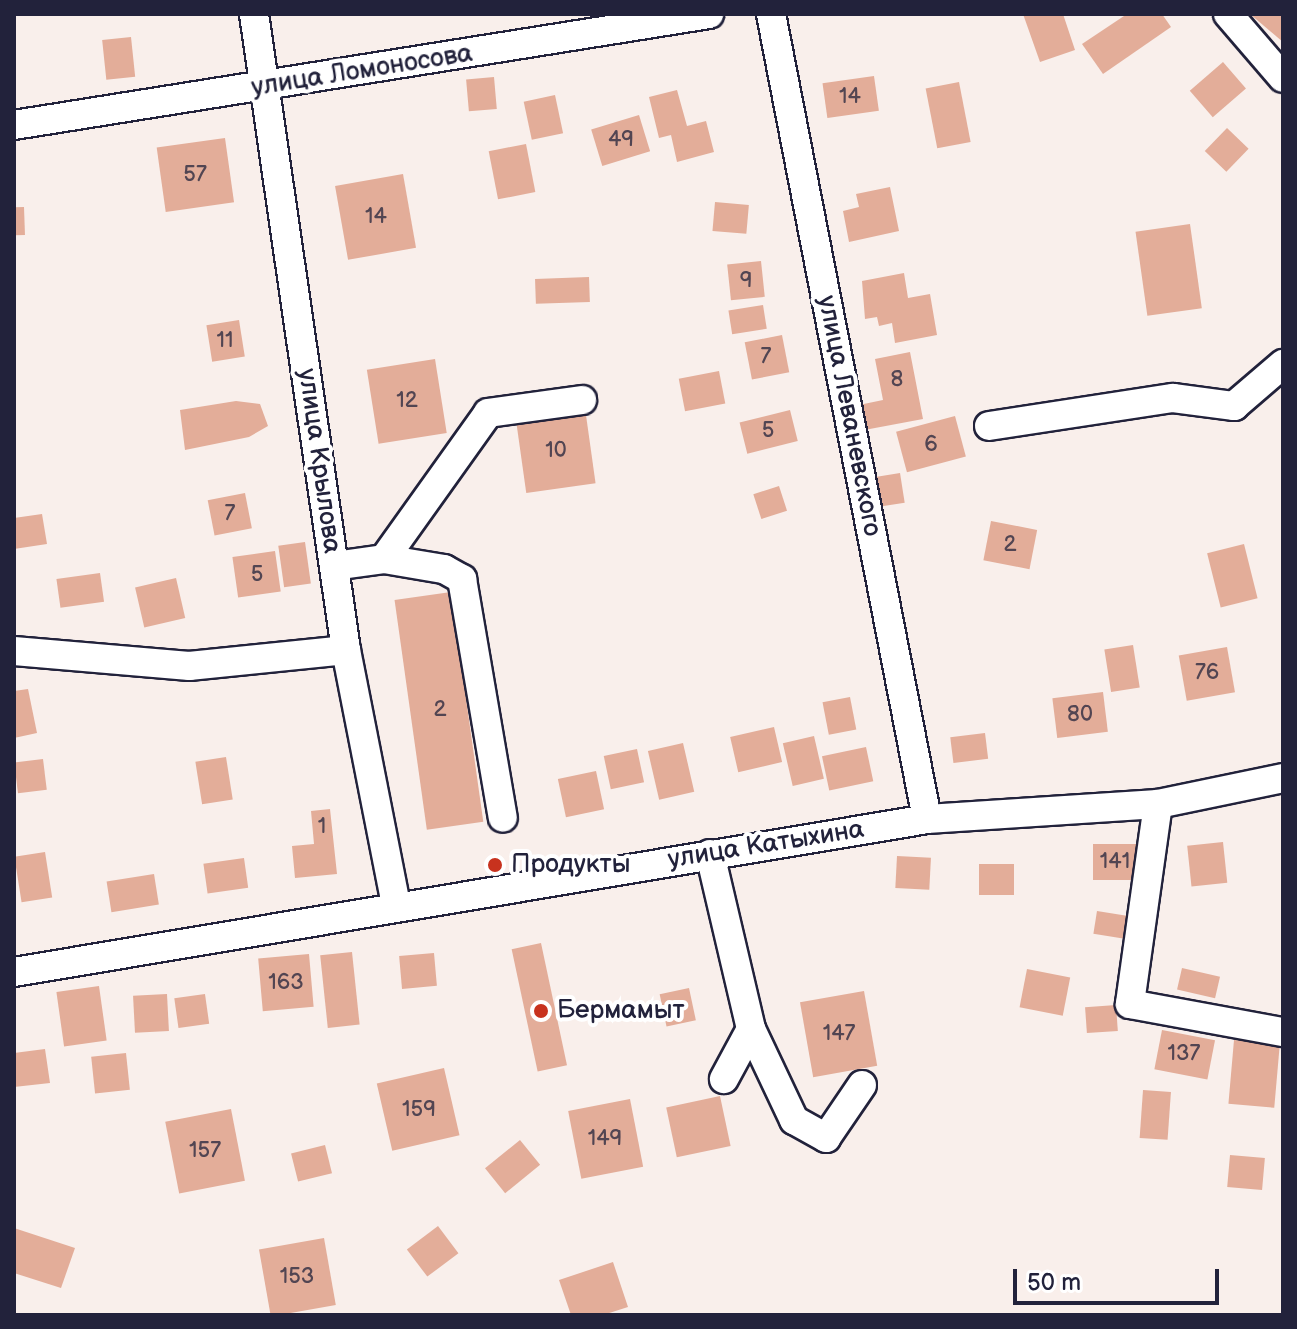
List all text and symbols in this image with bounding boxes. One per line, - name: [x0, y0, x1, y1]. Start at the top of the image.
- street label: улица Ломоносова: [249, 38, 475, 104]
- house number: 14: [839, 84, 861, 110]
- house number: 49: [608, 127, 634, 153]
- house number: 57: [183, 162, 207, 188]
- house number: 14: [365, 204, 387, 230]
- house number: 9: [740, 268, 752, 294]
- street label: улица Леваневского: [810, 293, 888, 539]
- house number: 11: [216, 328, 234, 354]
- house number: 7: [761, 344, 771, 370]
- street label: улица Крылова: [291, 367, 347, 555]
- house number: 8: [891, 367, 903, 393]
- house number: 12: [396, 388, 418, 414]
- house number: 5: [762, 418, 774, 444]
- house number: 6: [924, 432, 938, 458]
- house number: 10: [545, 438, 567, 464]
- house number: 7: [225, 501, 235, 527]
- house number: 2: [1004, 532, 1016, 558]
- house number: 5: [251, 562, 263, 588]
- house number: 76: [1195, 660, 1219, 686]
- house number: 2: [434, 697, 446, 723]
- house number: 80: [1067, 702, 1093, 728]
- house number: 1: [318, 814, 326, 840]
- street label: улица Катыхина: [666, 814, 866, 876]
- place label: Продукты: [511, 849, 630, 881]
- house number: 141: [1100, 849, 1130, 875]
- marker: Продукты: [486, 856, 504, 874]
- house number: 163: [268, 970, 304, 996]
- place label: Бермамыт: [557, 995, 685, 1027]
- marker: Бермамыт: [532, 1002, 550, 1020]
- house number: 147: [823, 1021, 855, 1047]
- house number: 137: [1168, 1041, 1200, 1067]
- house number: 159: [402, 1097, 436, 1123]
- house number: 149: [588, 1126, 622, 1152]
- house number: 157: [189, 1138, 221, 1164]
- scale bar: [1017, 1253, 1223, 1303]
- house number: 153: [280, 1264, 314, 1290]
- text: 50 m: [1027, 1268, 1081, 1297]

